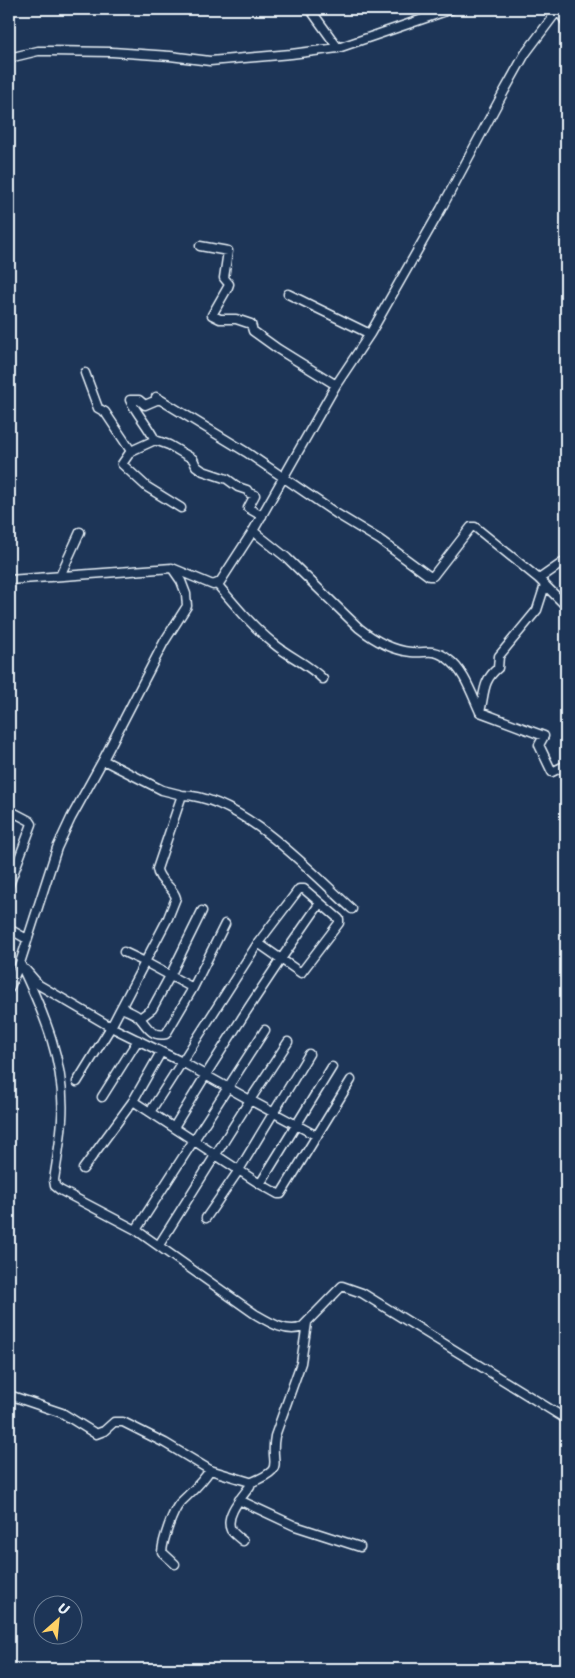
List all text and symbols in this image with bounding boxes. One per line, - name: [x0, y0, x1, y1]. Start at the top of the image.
- north arrow: [32, 1596, 82, 1646]
- text: U: [54, 1596, 74, 1622]

